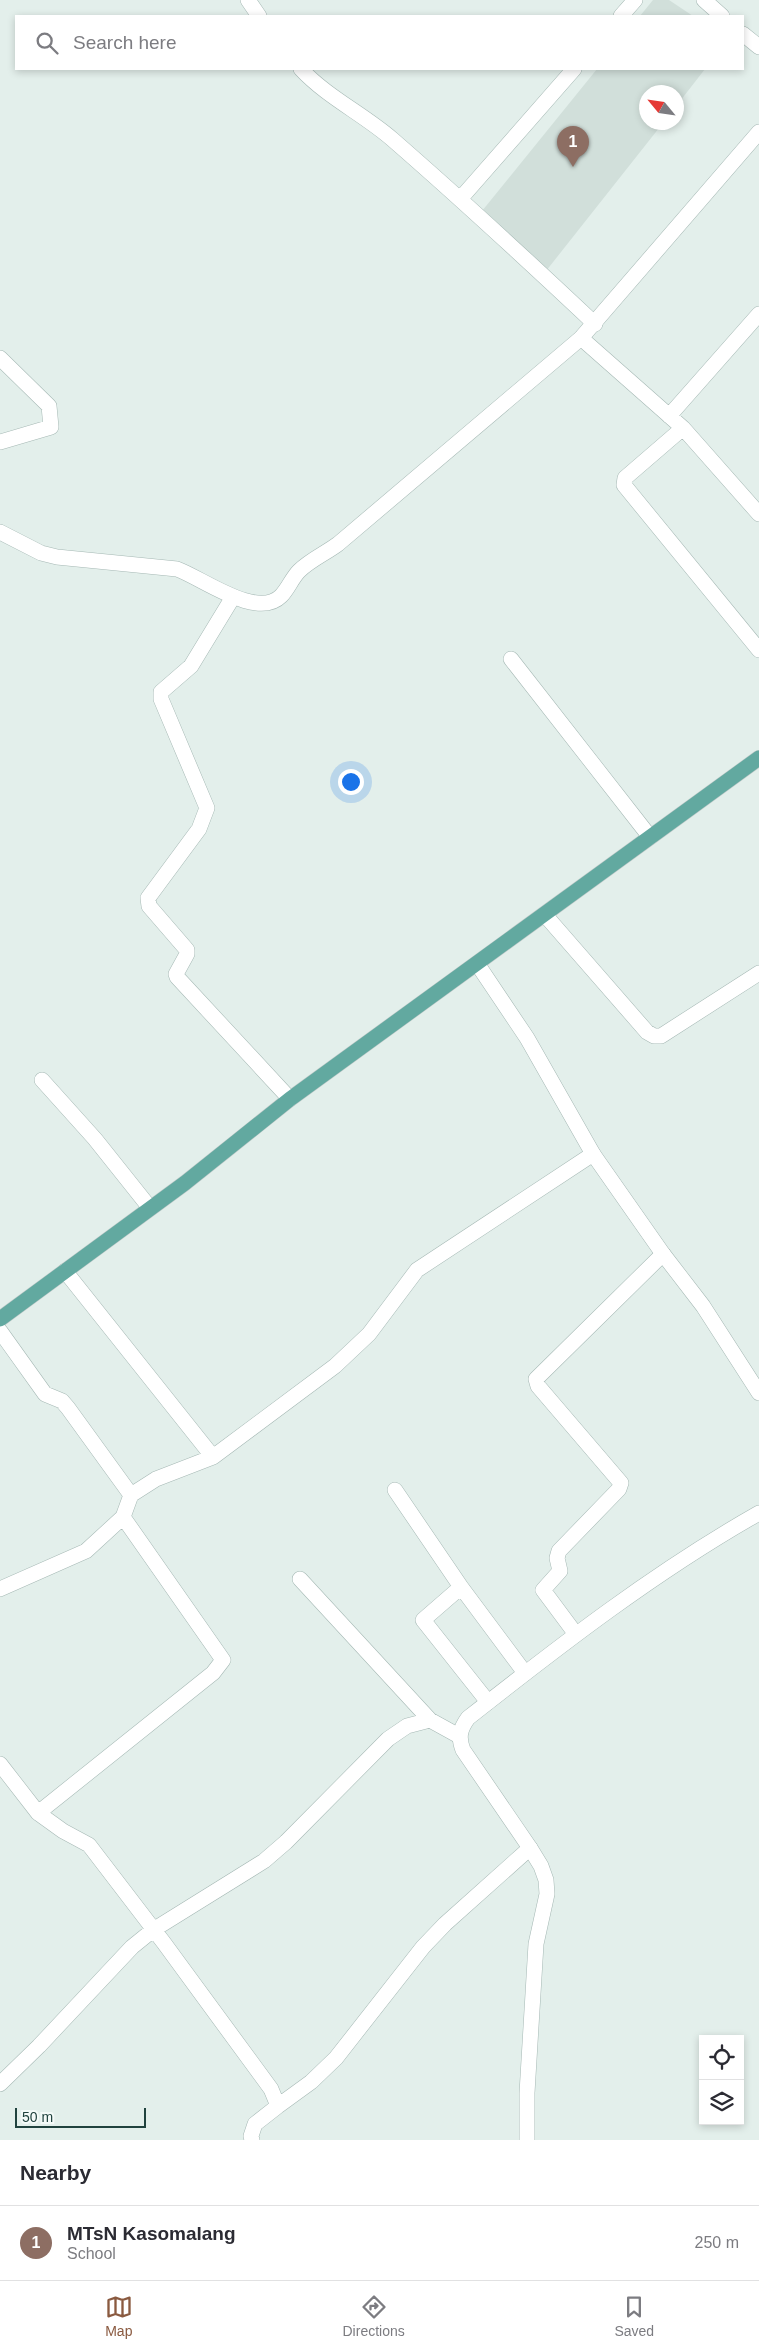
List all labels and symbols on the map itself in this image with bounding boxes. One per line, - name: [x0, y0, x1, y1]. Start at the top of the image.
- north arrow: [639, 85, 684, 130]
- pin: 1: [557, 126, 589, 167]
- your location: [338, 769, 364, 795]
- scale bar: [15, 2105, 146, 2128]

